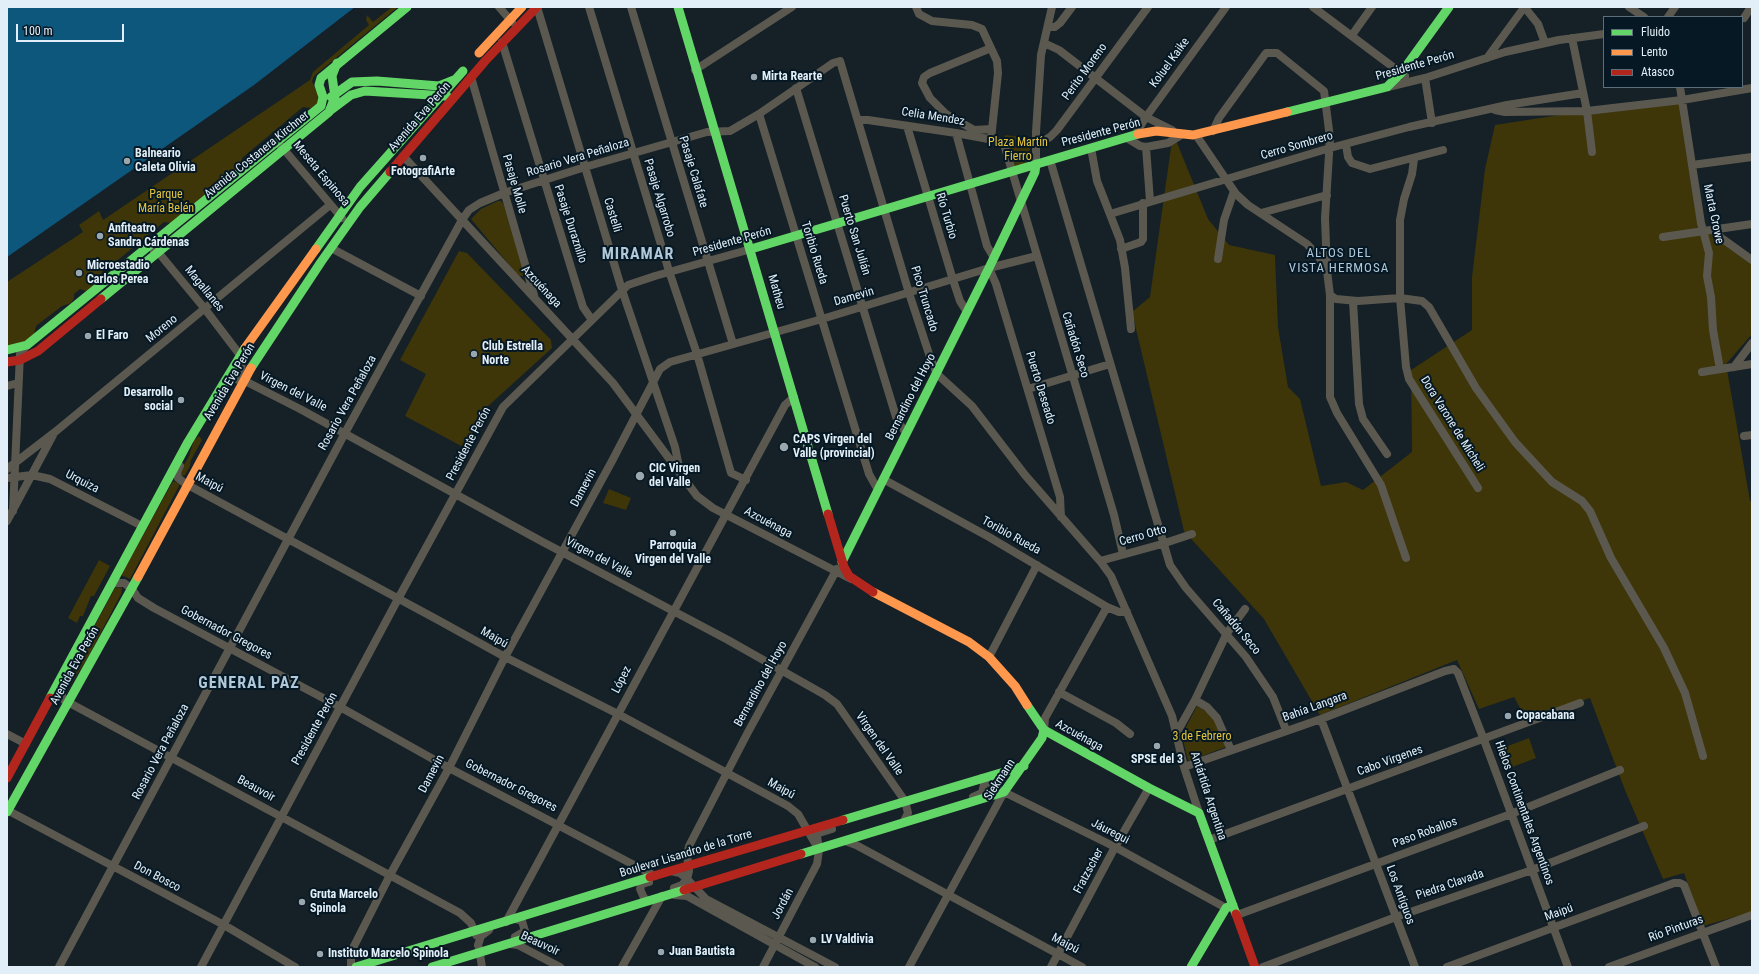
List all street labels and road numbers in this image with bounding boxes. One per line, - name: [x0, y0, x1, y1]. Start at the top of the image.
- street label: Koluel Kaike: [1147, 35, 1193, 91]
- street label: Perito Moreno: [1060, 41, 1110, 103]
- street label: Presidente Perón: [1374, 48, 1456, 84]
- street label: Avenida Eva Perón: [386, 79, 454, 155]
- street label: Celia Mendez: [900, 105, 966, 129]
- street label: Avenida Costanera Kirchner: [202, 108, 312, 202]
- street label: Presidente Perón: [1060, 116, 1142, 150]
- street label: Cerro Sombrero: [1259, 129, 1335, 163]
- street label: Pasaje Calafate: [675, 134, 711, 210]
- street label: Rosario Vera Peñaloza: [525, 136, 631, 180]
- street label: Meseta Espinosa: [289, 138, 353, 210]
- street label: Pasaje Molle: [499, 153, 529, 215]
- street label: Pasaje Algarrobo: [640, 157, 678, 239]
- street label: Pasaje Duraznillo: [551, 183, 589, 265]
- street label: Marta Crowe: [1700, 183, 1726, 245]
- street label: Río Turbio: [932, 191, 960, 241]
- street label: Puerto San Julián: [835, 193, 873, 277]
- street label: Castelli: [600, 196, 624, 234]
- street label: Toribio Rueda: [798, 220, 830, 286]
- street label: Presidente Perón: [691, 224, 773, 260]
- street label: Magallanes: [181, 263, 227, 315]
- street label: Azcuénaga: [518, 263, 564, 311]
- street label: Pico Truncado: [907, 264, 941, 334]
- street label: Matheu: [764, 273, 788, 311]
- street label: Damevin: [832, 284, 876, 310]
- street label: Cañadón Seco: [1058, 310, 1092, 380]
- street label: Moreno: [143, 312, 181, 346]
- street label: Avenida Eva Perón: [201, 341, 259, 423]
- street label: Puerto Deseado: [1022, 350, 1058, 426]
- street label: Bernardino del Hoyo: [883, 351, 939, 443]
- street label: Rosario Vera Peñaloza: [316, 353, 380, 453]
- street label: Virgen del Valle: [257, 369, 329, 415]
- street label: Dora Varone de Micheli: [1417, 374, 1487, 474]
- street label: Presidente Perón: [444, 405, 494, 483]
- street label: Urquiza: [63, 467, 101, 497]
- street label: Damevin: [568, 467, 600, 509]
- street label: Maipú: [193, 470, 225, 496]
- street label: Azcuénaga: [742, 504, 794, 542]
- street label: Toribio Rueda: [979, 514, 1043, 558]
- street label: Cerro Otto: [1118, 522, 1168, 550]
- street label: Virgen del Valle: [563, 534, 635, 582]
- street label: Cañadón Seco: [1209, 596, 1263, 658]
- street label: Gobernador Gregores: [178, 603, 274, 663]
- street label: Avenida Eva Perón: [48, 624, 102, 708]
- street label: Maipú: [478, 624, 510, 652]
- street label: Bernardino del Hoyo: [732, 639, 790, 729]
- street label: López: [609, 664, 635, 696]
- street label: Bahía Langara: [1281, 689, 1349, 725]
- street label: Presidente Perón: [289, 690, 341, 768]
- street label: Rosario Vera Peñaloza: [130, 702, 192, 802]
- street label: Virgen del Valle: [852, 710, 906, 778]
- street label: Azcuénaga: [1053, 717, 1105, 755]
- street label: Hielos Continentales Argentinos: [1491, 739, 1557, 887]
- street label: Cabo Virgenes: [1355, 742, 1425, 780]
- street label: Antártida Argentina: [1187, 750, 1229, 842]
- street label: Damevin: [416, 753, 448, 795]
- street label: Gobernador Gregores: [463, 757, 559, 815]
- street label: Siekmann: [981, 757, 1019, 803]
- street label: Beauvoir: [234, 773, 278, 805]
- street label: Maipú: [765, 776, 797, 802]
- street label: Paso Roballos: [1391, 815, 1459, 851]
- street label: Jáuregui: [1088, 816, 1132, 848]
- street label: Boulevar Lisandro de la Torre: [618, 827, 754, 881]
- street label: Fratzscher: [1071, 846, 1107, 896]
- street label: Don Bosco: [131, 859, 183, 895]
- street label: Los Antiguos: [1383, 863, 1417, 927]
- street label: Piedra Clavada: [1414, 867, 1486, 903]
- street label: Jordán: [769, 886, 797, 922]
- street label: Maipú: [1543, 901, 1575, 925]
- street label: Río Pinturas: [1647, 912, 1705, 946]
- street label: Beauvoir: [518, 929, 562, 959]
- street label: Maipú: [1049, 931, 1081, 957]

